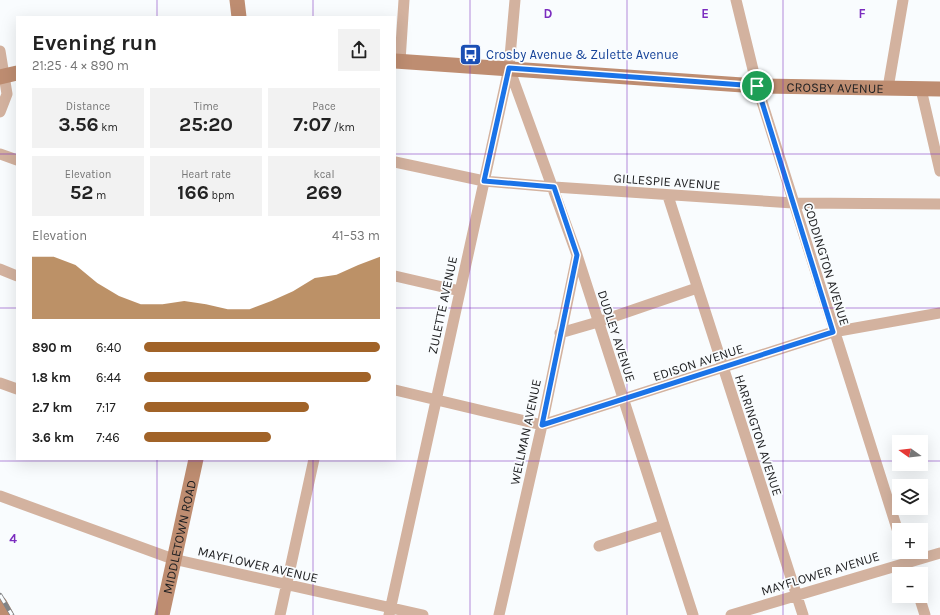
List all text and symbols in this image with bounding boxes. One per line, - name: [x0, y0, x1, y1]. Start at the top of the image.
- text: D: [544, 6, 553, 21]
- text: E: [701, 6, 709, 21]
- text: F: [858, 6, 866, 21]
- button: share: [338, 29, 380, 71]
- text: Evening run: [32, 30, 157, 56]
- bus stop icon: Crosby Avenue & Zulette Avenue: [458, 41, 484, 67]
- place label: Crosby Avenue & Zulette Avenue: [486, 47, 679, 62]
- text: 21:25 · 4 × 890 m: [32, 58, 129, 73]
- pin: [740, 69, 774, 103]
- icon: arrive: [746, 75, 768, 97]
- street label: CROSBY AVENUE: [787, 79, 884, 96]
- text: Distance: [66, 100, 110, 113]
- text: Time: [194, 100, 218, 113]
- text: Pace: [312, 100, 336, 113]
- text: 3.56: [58, 113, 99, 136]
- text: 25:20: [179, 113, 233, 136]
- text: 7:07: [293, 113, 331, 136]
- text: km: [99, 121, 118, 134]
- text: /km: [331, 121, 355, 134]
- text: Elevation: [65, 168, 111, 181]
- text: Heart rate: [181, 168, 231, 181]
- text: kcal: [313, 168, 335, 181]
- street label: GILLESPIE AVENUE: [613, 170, 721, 193]
- text: 52: [70, 181, 93, 204]
- text: 166: [177, 181, 209, 204]
- text: 269: [306, 181, 342, 204]
- text: m: [93, 189, 106, 202]
- text: bpm: [209, 189, 235, 202]
- street label: CODDINGTON AVENUE: [801, 201, 852, 327]
- text: Elevation: [32, 228, 87, 243]
- text: 41–53 m: [332, 228, 380, 243]
- street label: ZULETTE AVENUE: [425, 255, 460, 355]
- street label: DUDLEY AVENUE: [595, 288, 638, 384]
- text: 890 m: [32, 340, 72, 355]
- text: 6:40: [96, 340, 121, 355]
- street label: EDISON AVENUE: [651, 341, 745, 384]
- text: 1.8 km: [32, 370, 71, 385]
- text: 6:44: [96, 370, 121, 385]
- street label: HARRINGTON AVENUE: [732, 373, 785, 498]
- street label: WELLMAN AVENUE: [507, 378, 544, 486]
- text: 2.7 km: [32, 400, 72, 415]
- text: 7:17: [96, 400, 116, 415]
- text: 3.6 km: [32, 430, 74, 445]
- text: 7:46: [96, 430, 120, 445]
- north arrow: [892, 435, 928, 471]
- map controls: [892, 435, 928, 603]
- street label: MIDDLETOWN ROAD: [160, 479, 199, 595]
- button: layers: [892, 479, 928, 515]
- button: +: [892, 523, 928, 559]
- text: 4: [9, 531, 17, 546]
- street label: MAYFLOWER AVENUE: [196, 543, 319, 586]
- street label: MAYFLOWER AVENUE: [759, 548, 881, 599]
- button: −: [892, 567, 928, 603]

